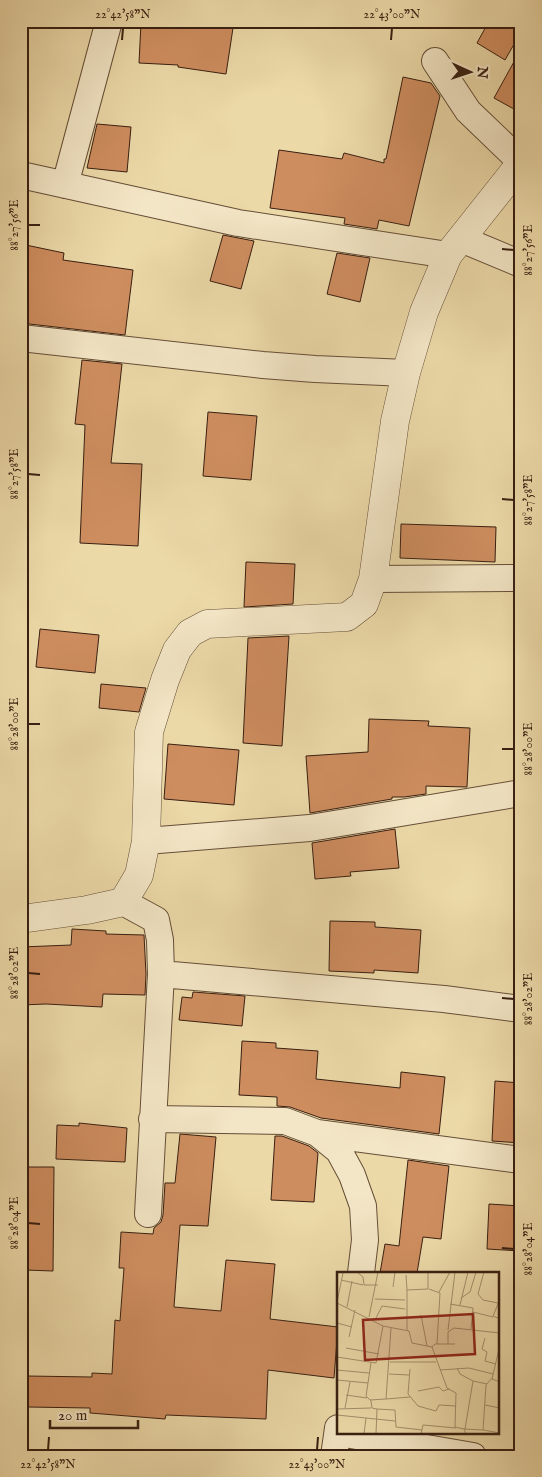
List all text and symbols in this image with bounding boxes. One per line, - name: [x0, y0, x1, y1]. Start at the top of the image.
- text: 22°42'58"N: [95, 7, 151, 22]
- text: 22°43'00"N: [364, 7, 421, 22]
- north arrow: [444, 48, 494, 98]
- text: N: [473, 65, 491, 79]
- text: 88°27'56"E: [7, 199, 22, 251]
- text: 88°27'56"E: [521, 224, 536, 276]
- text: 88°27'58"E: [7, 449, 22, 499]
- text: 88°27'58"E: [521, 475, 536, 525]
- text: 88°28'00"E: [7, 698, 22, 750]
- text: 88°28'00"E: [521, 723, 536, 775]
- text: 88°28'02"E: [7, 947, 22, 999]
- text: 88°28'02"E: [521, 973, 536, 1025]
- text: 88°28'04"E: [7, 1197, 22, 1249]
- text: 88°28'04"E: [521, 1223, 536, 1275]
- inset map: [337, 1272, 500, 1434]
- scale bar: [50, 1397, 138, 1429]
- text: 20 m: [58, 1406, 88, 1425]
- text: 22°42'58"N: [20, 1457, 76, 1472]
- text: 22°43'00"N: [289, 1457, 346, 1472]

